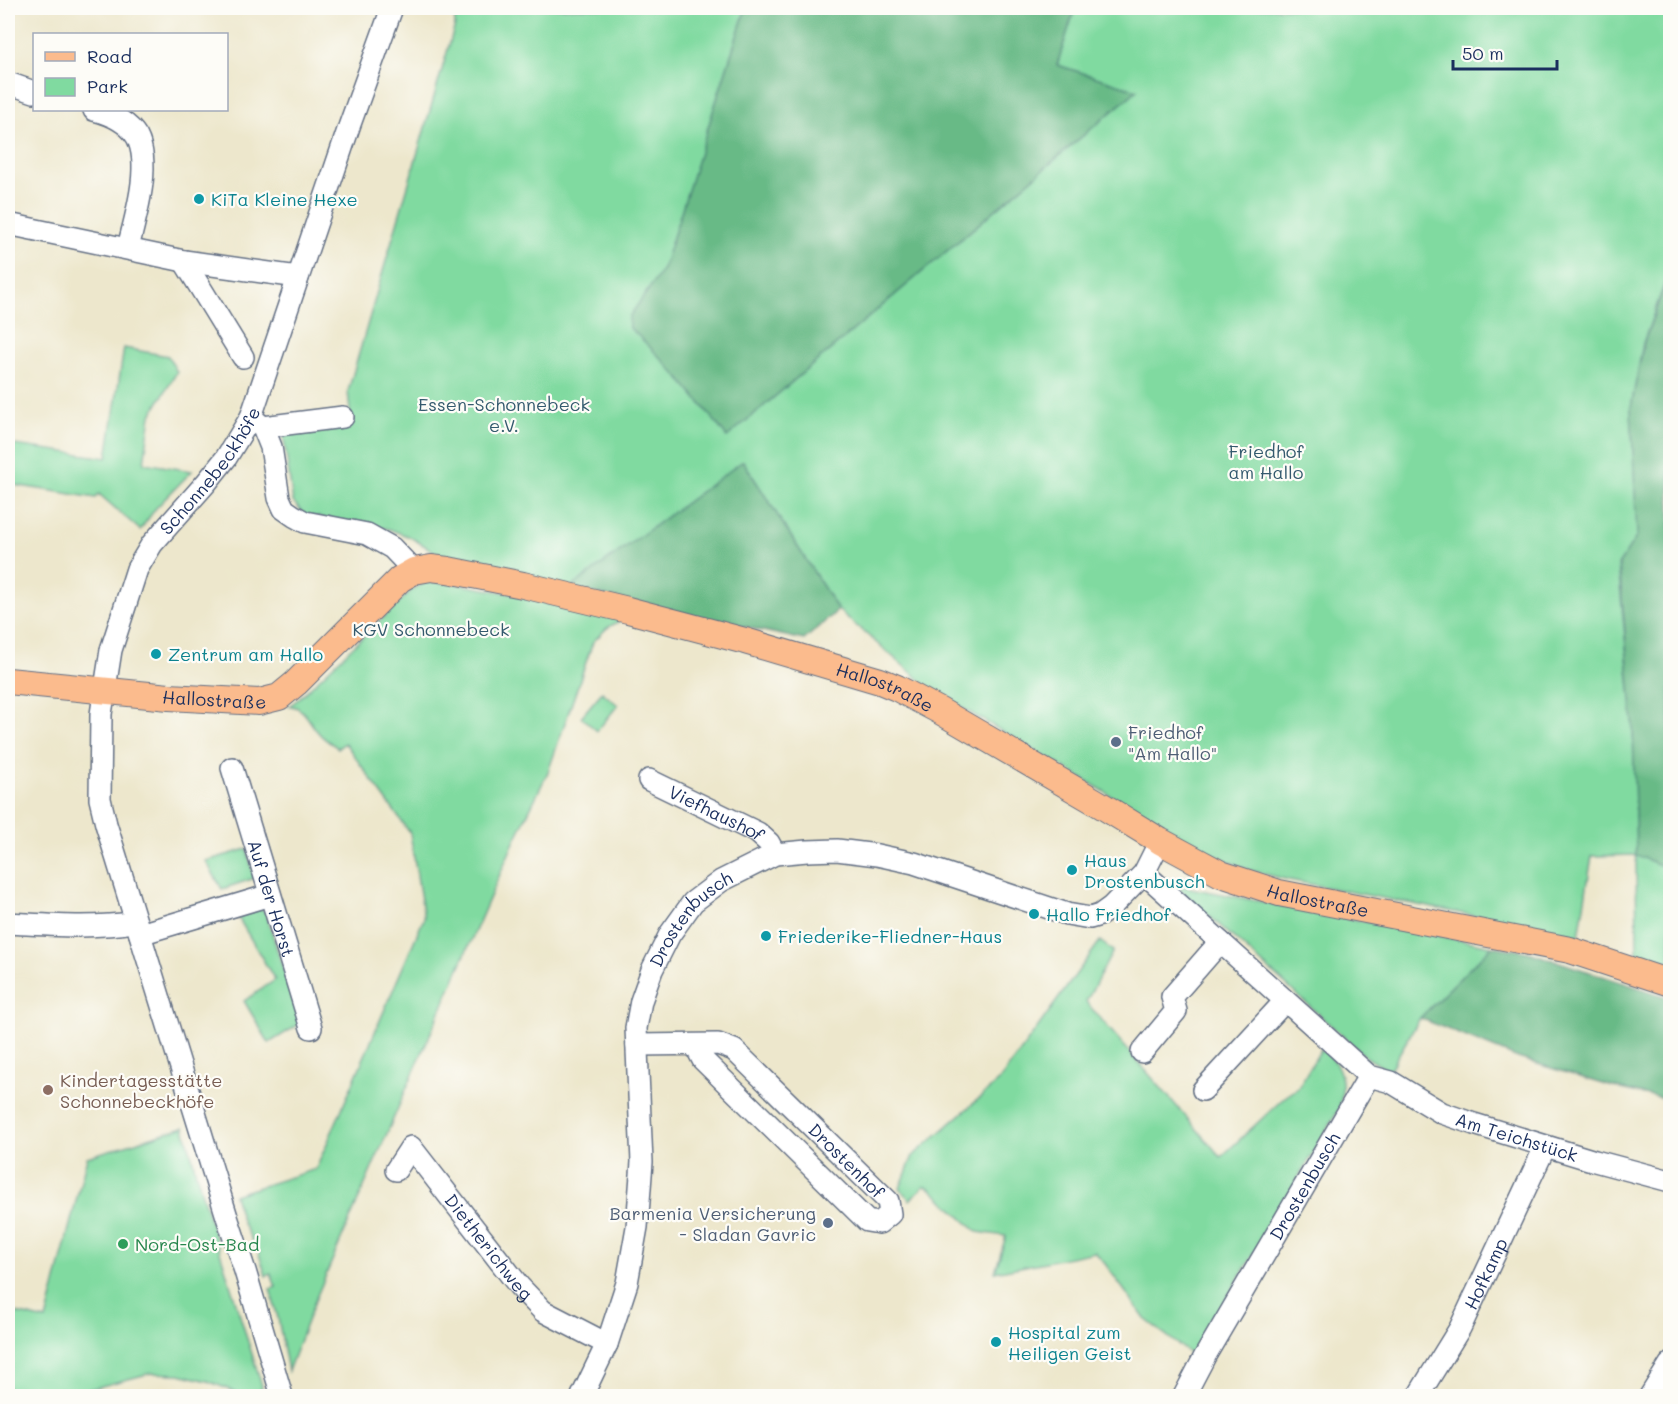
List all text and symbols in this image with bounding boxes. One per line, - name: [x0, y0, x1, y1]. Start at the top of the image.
- legend: [33, 33, 228, 111]
- scale bar: [1453, 33, 1556, 71]
- text: 50 m: [1462, 41, 1504, 65]
- text: Road: [87, 44, 132, 68]
- text: Park: [87, 74, 128, 98]
- place label: KiTa Kleine Hexe: [211, 187, 358, 211]
- marker: KiTa Kleine Hexe: [192, 192, 206, 206]
- park label: Essen-Schonnebeck e.V.: [418, 392, 590, 437]
- street label: Schonnebeckhöfe: [154, 404, 265, 540]
- park label: Friedhof am Hallo: [1228, 439, 1304, 484]
- park label: KGV Schonnebeck: [353, 617, 509, 641]
- place label: Zentrum am Hallo: [168, 642, 324, 666]
- marker: Zentrum am Hallo: [149, 647, 163, 661]
- street label: Hallostraße: [833, 657, 938, 717]
- street label: Hallostraße: [161, 684, 268, 715]
- place label: Friedhof "Am Hallo": [1128, 720, 1217, 765]
- marker: Friedhof "Am Hallo": [1109, 735, 1123, 749]
- street label: Viefhaushof: [665, 779, 771, 846]
- street label: Auf der Horst: [242, 836, 301, 960]
- place label: Haus Drostenbusch: [1084, 848, 1205, 893]
- marker: Haus Drostenbusch: [1065, 863, 1079, 877]
- street label: Drostenbusch: [644, 865, 736, 971]
- street label: Hallostraße: [1264, 878, 1371, 922]
- place label: Hallo Friedhof: [1046, 902, 1172, 926]
- marker: Hallo Friedhof: [1027, 907, 1041, 921]
- place label: Friederike-Fliedner-Haus: [778, 924, 1002, 948]
- marker: Friederike-Fliedner-Haus: [759, 929, 773, 943]
- place label: Kindertagesstätte Schonnebeckhöfe: [60, 1068, 222, 1113]
- marker: Kindertagesstätte Schonnebeckhöfe: [41, 1083, 55, 1097]
- street label: Am Teichstück: [1452, 1107, 1581, 1167]
- street label: Drostenhof: [803, 1118, 891, 1204]
- street label: Drostenbusch: [1264, 1128, 1345, 1244]
- street label: Dietherichweg: [440, 1189, 538, 1305]
- place label: Barmenia Versicherung - Sladan Gavric: [609, 1201, 816, 1246]
- marker: Barmenia Versicherung - Sladan Gavric: [821, 1216, 835, 1230]
- place label: Nord-Ost-Bad: [135, 1232, 259, 1256]
- street label: Hofkamp: [1458, 1234, 1513, 1313]
- marker: Nord-Ost-Bad: [116, 1237, 130, 1251]
- place label: Hospital zum Heiligen Geist: [1008, 1320, 1131, 1365]
- marker: Hospital zum Heiligen Geist: [989, 1335, 1003, 1349]

